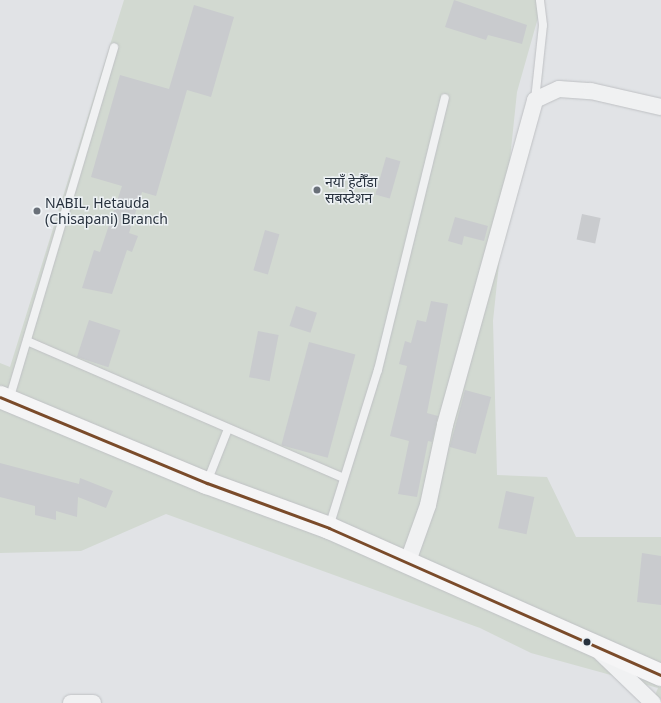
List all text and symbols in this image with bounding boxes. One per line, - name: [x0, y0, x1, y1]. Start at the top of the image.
- place label: नयाँ हेटौँडा सबस्टेशन: [325, 174, 377, 206]
- marker: नयाँ हेटौँडा सबस्टेशन: [312, 185, 322, 195]
- place label: NABIL, Hetauda (Chisapani) Branch: [45, 195, 168, 228]
- marker: NABIL, Hetauda (Chisapani) Branch: [32, 206, 42, 216]
- unlabelled marker: [582, 637, 592, 647]

